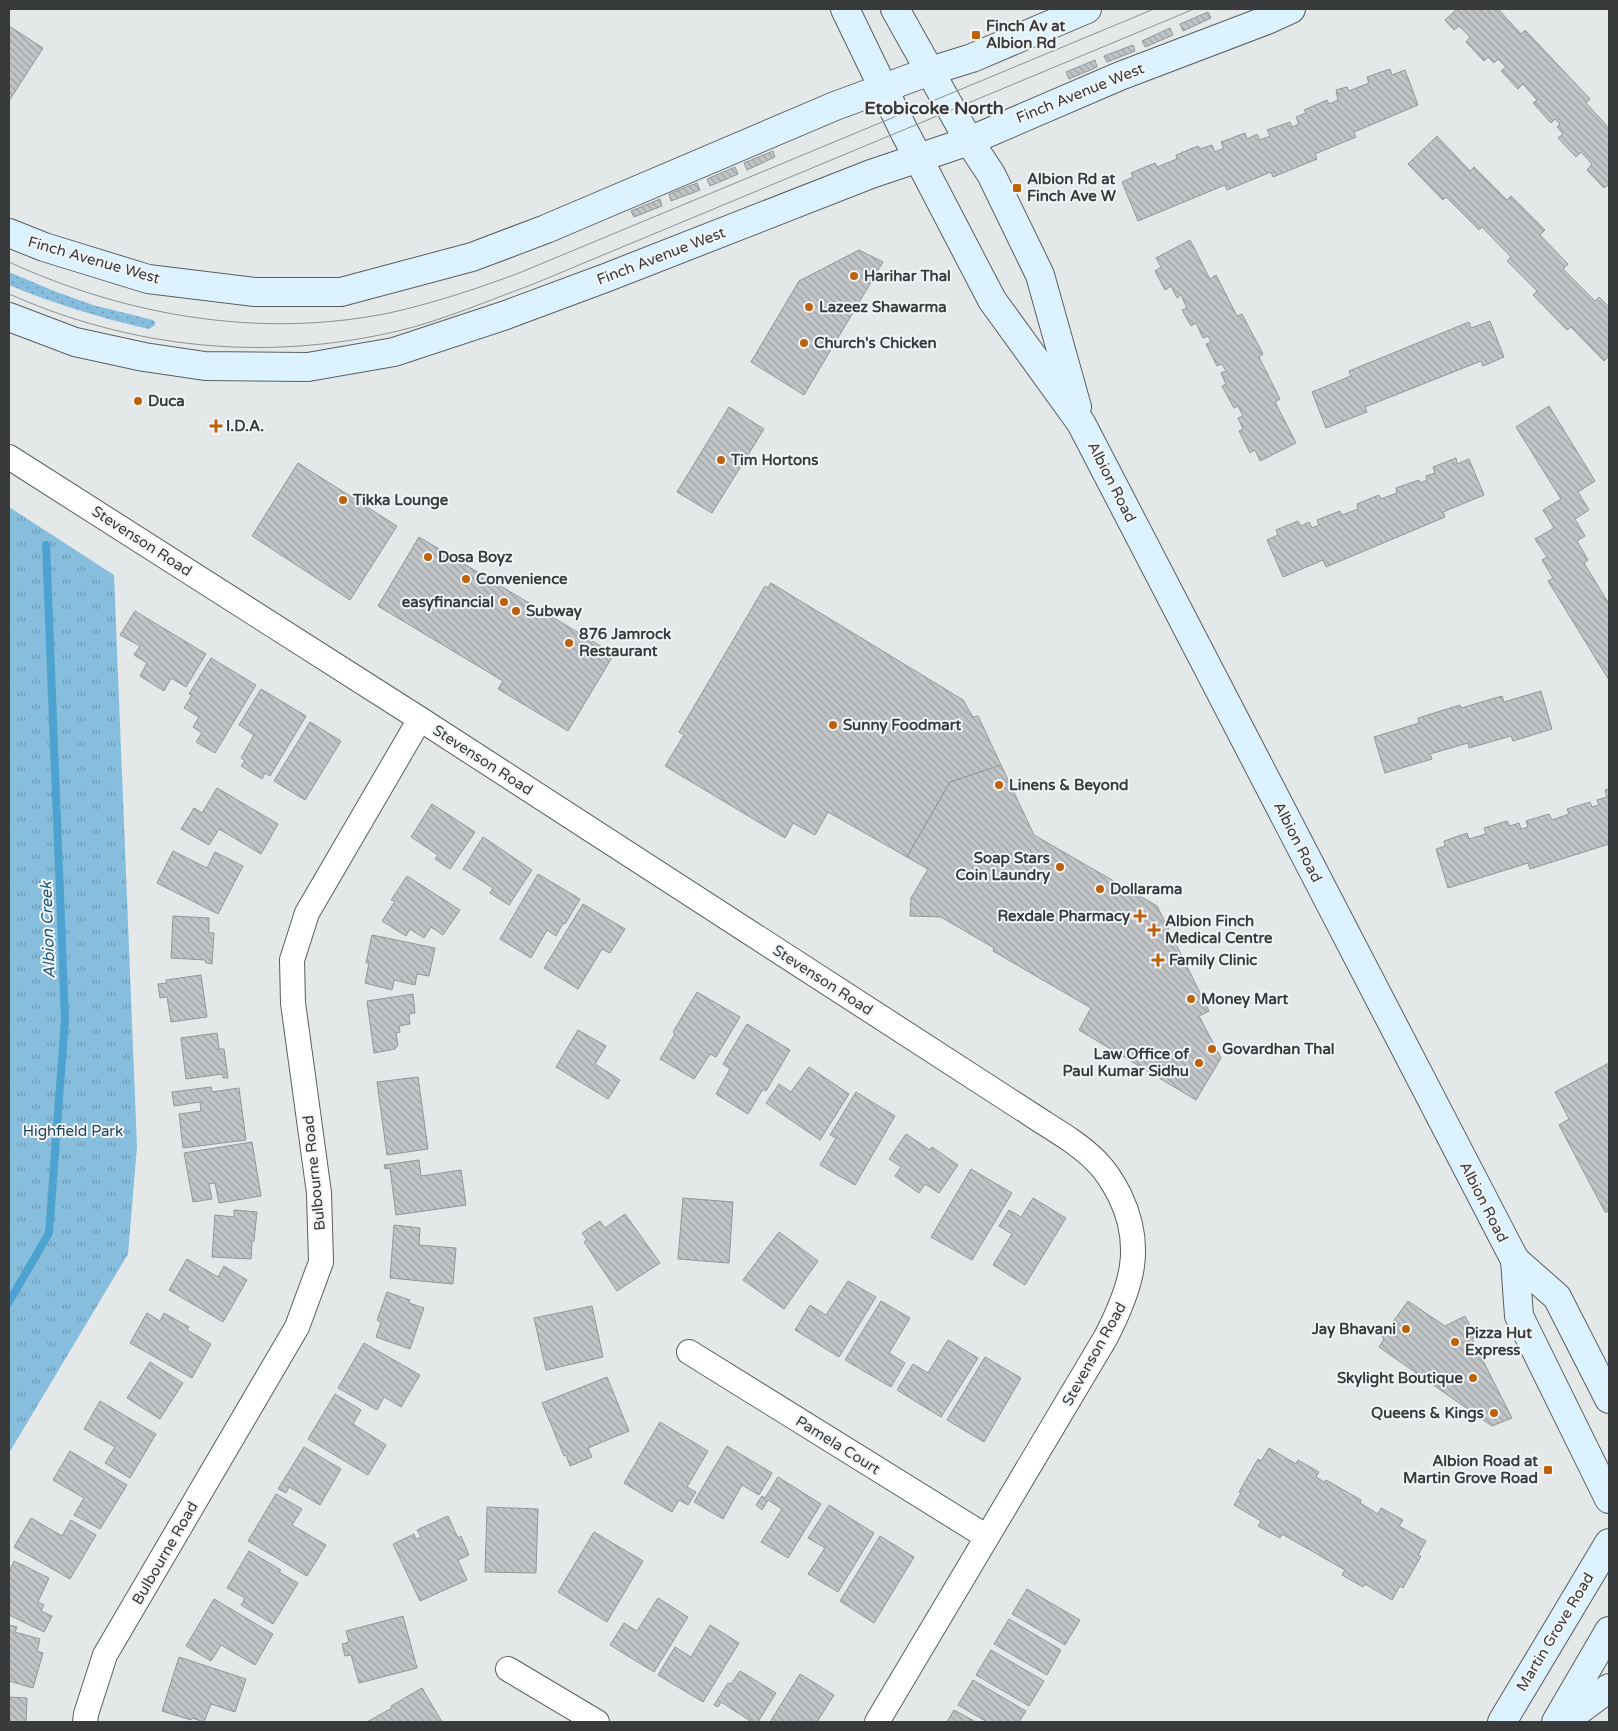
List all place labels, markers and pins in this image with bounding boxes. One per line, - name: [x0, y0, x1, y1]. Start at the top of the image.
- place label: Finch Av at Albion Rd: [986, 17, 1066, 52]
- marker: Finch Av at Albion Rd: [970, 29, 982, 41]
- place label: Albion Rd at Finch Ave W: [1027, 170, 1117, 205]
- marker: Albion Rd at Finch Ave W: [1011, 182, 1023, 194]
- place label: Harihar Thal: [864, 267, 951, 285]
- marker: Harihar Thal: [848, 270, 860, 282]
- place label: Lazeez Shawarma: [819, 298, 947, 316]
- marker: Lazeez Shawarma: [803, 301, 815, 313]
- place label: Church's Chicken: [814, 334, 937, 352]
- marker: Church's Chicken: [798, 337, 810, 349]
- place label: Duca: [148, 392, 185, 410]
- marker: Duca: [132, 395, 144, 407]
- place label: I.D.A.: [226, 417, 264, 435]
- marker: I.D.A.: [210, 420, 222, 432]
- place label: Tim Hortons: [730, 451, 818, 469]
- marker: Tim Hortons: [715, 454, 727, 466]
- place label: Tikka Lounge: [352, 491, 449, 510]
- marker: Tikka Lounge: [337, 494, 349, 506]
- place label: Dosa Boyz: [438, 548, 513, 567]
- marker: Dosa Boyz: [422, 551, 434, 563]
- place label: Convenience: [476, 570, 568, 588]
- marker: Convenience: [460, 573, 472, 585]
- place label: easyfinancial: [402, 593, 494, 612]
- marker: easyfinancial: [498, 596, 510, 608]
- place label: Subway: [526, 602, 582, 621]
- marker: Subway: [510, 605, 522, 617]
- place label: 876 Jamrock Restaurant: [579, 625, 671, 660]
- marker: 876 Jamrock Restaurant: [563, 637, 575, 649]
- place label: Sunny Foodmart: [843, 716, 962, 735]
- marker: Sunny Foodmart: [827, 719, 839, 731]
- place label: Linens & Beyond: [1009, 776, 1129, 795]
- marker: Linens & Beyond: [993, 779, 1005, 791]
- place label: Soap Stars Coin Laundry: [955, 849, 1050, 885]
- marker: Soap Stars Coin Laundry: [1054, 861, 1066, 873]
- place label: Dollarama: [1110, 880, 1182, 898]
- marker: Dollarama: [1094, 883, 1106, 895]
- place label: Rexdale Pharmacy: [997, 907, 1130, 926]
- marker: Rexdale Pharmacy: [1134, 910, 1146, 922]
- place label: Albion Finch Medical Centre: [1165, 912, 1273, 947]
- marker: Albion Finch Medical Centre: [1147, 923, 1161, 937]
- place label: Family Clinic: [1169, 951, 1257, 970]
- marker: Family Clinic: [1151, 953, 1165, 967]
- place label: Money Mart: [1201, 990, 1289, 1009]
- marker: Money Mart: [1185, 993, 1197, 1005]
- place label: Govardhan Thal: [1222, 1040, 1335, 1058]
- marker: Govardhan Thal: [1206, 1043, 1218, 1055]
- place label: Law Office of Paul Kumar Sidhu: [1063, 1045, 1189, 1080]
- marker: Law Office of Paul Kumar Sidhu: [1193, 1057, 1205, 1069]
- place label: Jay Bhavani: [1311, 1320, 1396, 1339]
- marker: Jay Bhavani: [1400, 1323, 1412, 1335]
- place label: Pizza Hut Express: [1465, 1324, 1532, 1360]
- marker: Pizza Hut Express: [1449, 1336, 1461, 1348]
- place label: Skylight Boutique: [1337, 1369, 1463, 1388]
- marker: Skylight Boutique: [1467, 1372, 1479, 1384]
- place label: Queens & Kings: [1371, 1404, 1484, 1423]
- marker: Queens & Kings: [1488, 1407, 1500, 1419]
- place label: Albion Road at Martin Grove Road: [1403, 1452, 1538, 1487]
- marker: Albion Road at Martin Grove Road: [1542, 1464, 1554, 1476]

